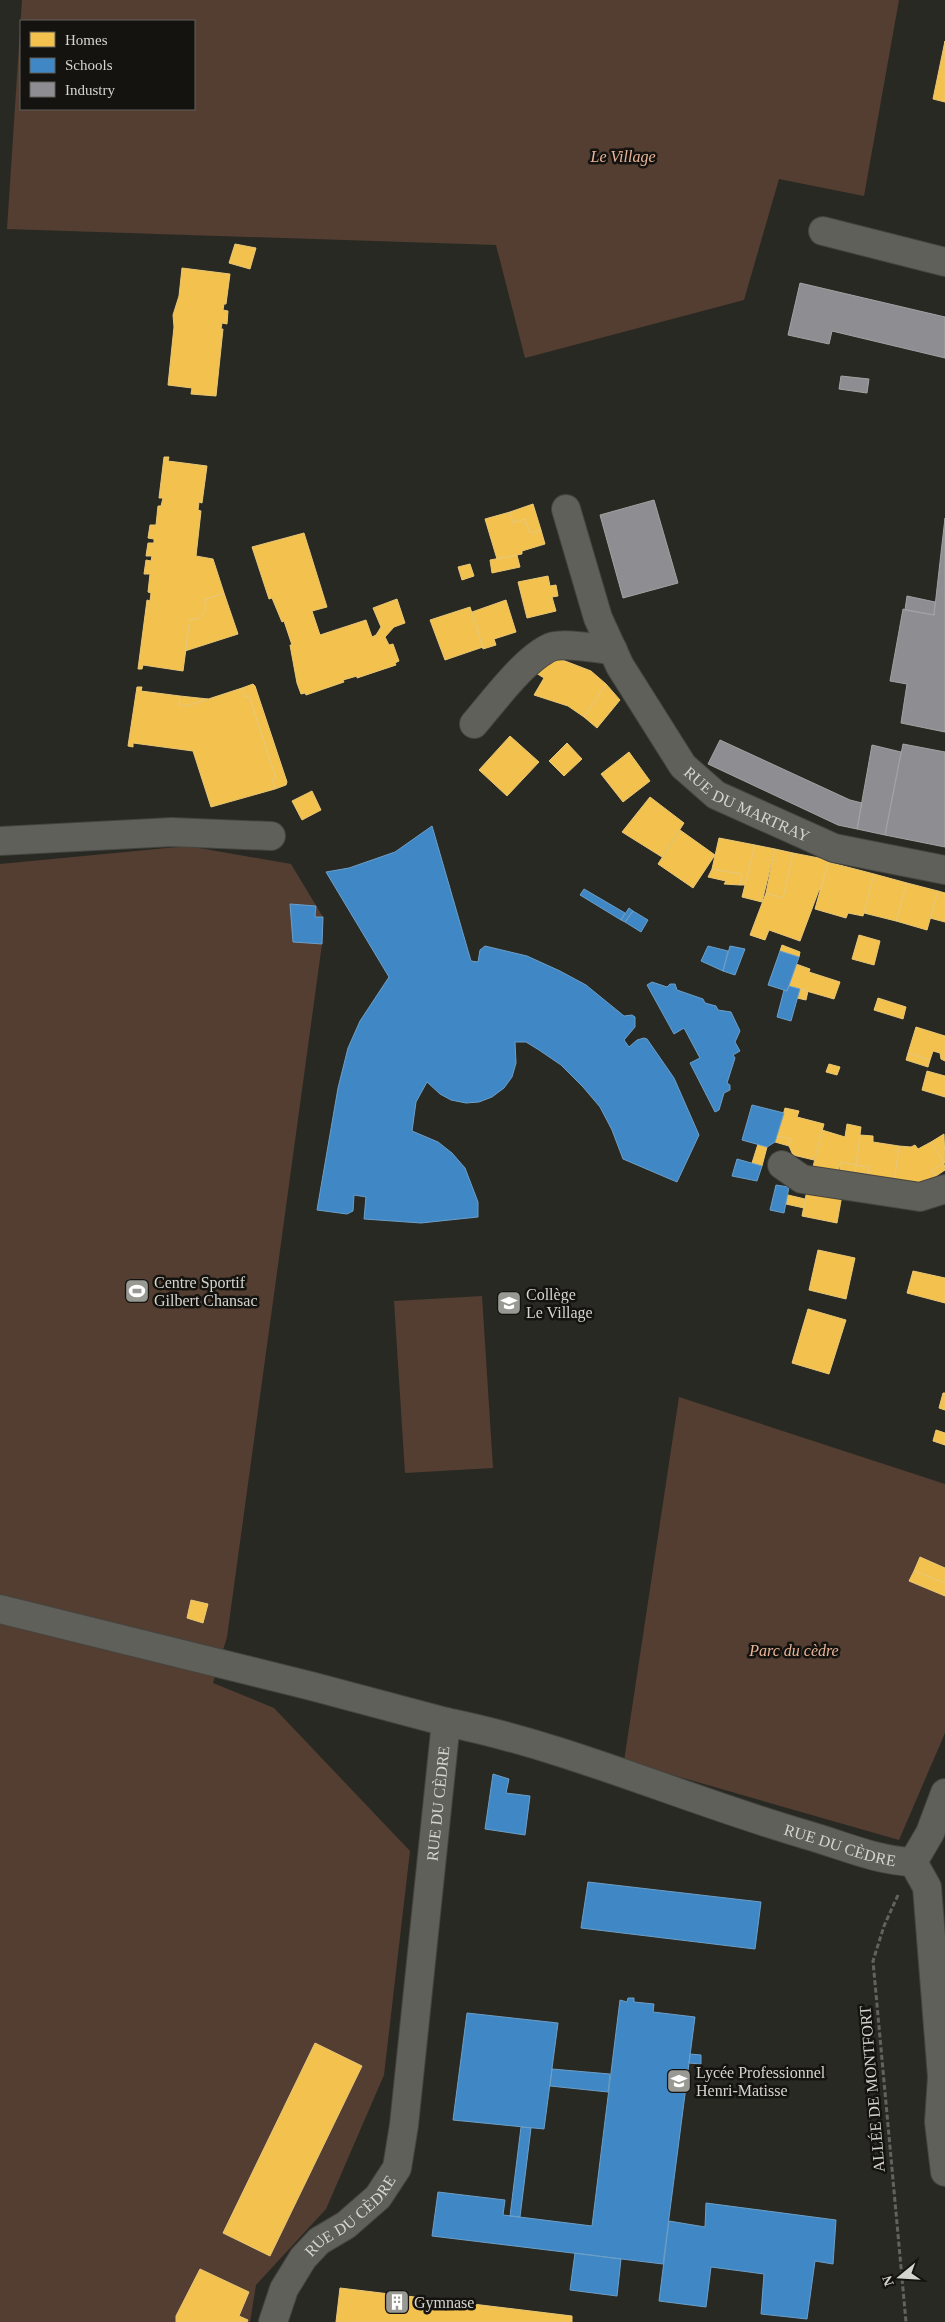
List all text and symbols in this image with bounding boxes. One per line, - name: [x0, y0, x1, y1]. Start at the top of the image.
- legend: [20, 20, 195, 110]
- text: Homes: [65, 32, 108, 48]
- text: Schools: [65, 57, 113, 73]
- text: Industry: [65, 82, 115, 98]
- park label: Le Village: [589, 148, 656, 166]
- street label: RUE DU MARTRAY: [681, 763, 813, 845]
- place label: Centre Sportif Gilbert Chansac: [154, 1274, 258, 1309]
- sports icon: Centre Sportif Gilbert Chansac: [124, 1278, 150, 1304]
- place label: Collège Le Village: [526, 1286, 593, 1322]
- school or university icon: Collège Le Village: [496, 1290, 522, 1316]
- park label: Parc du cèdre: [748, 1642, 839, 1659]
- street label: RUE DU CÈDRE: [423, 1745, 452, 1862]
- street label: RUE DU CÈDRE: [782, 1820, 897, 1869]
- street label: ALLÉE DE MONTFORT: [855, 2005, 888, 2173]
- place label: Lycée Professionnel Henri-Matisse: [696, 2064, 826, 2099]
- school or university icon: Lycée Professionnel Henri-Matisse: [666, 2068, 692, 2094]
- street label: RUE DU CÈDRE: [301, 2172, 398, 2259]
- north arrow: [875, 2252, 925, 2302]
- text: N: [879, 2274, 897, 2288]
- building icon: Gymnase: [384, 2289, 410, 2315]
- place label: Gymnase: [414, 2294, 474, 2312]

